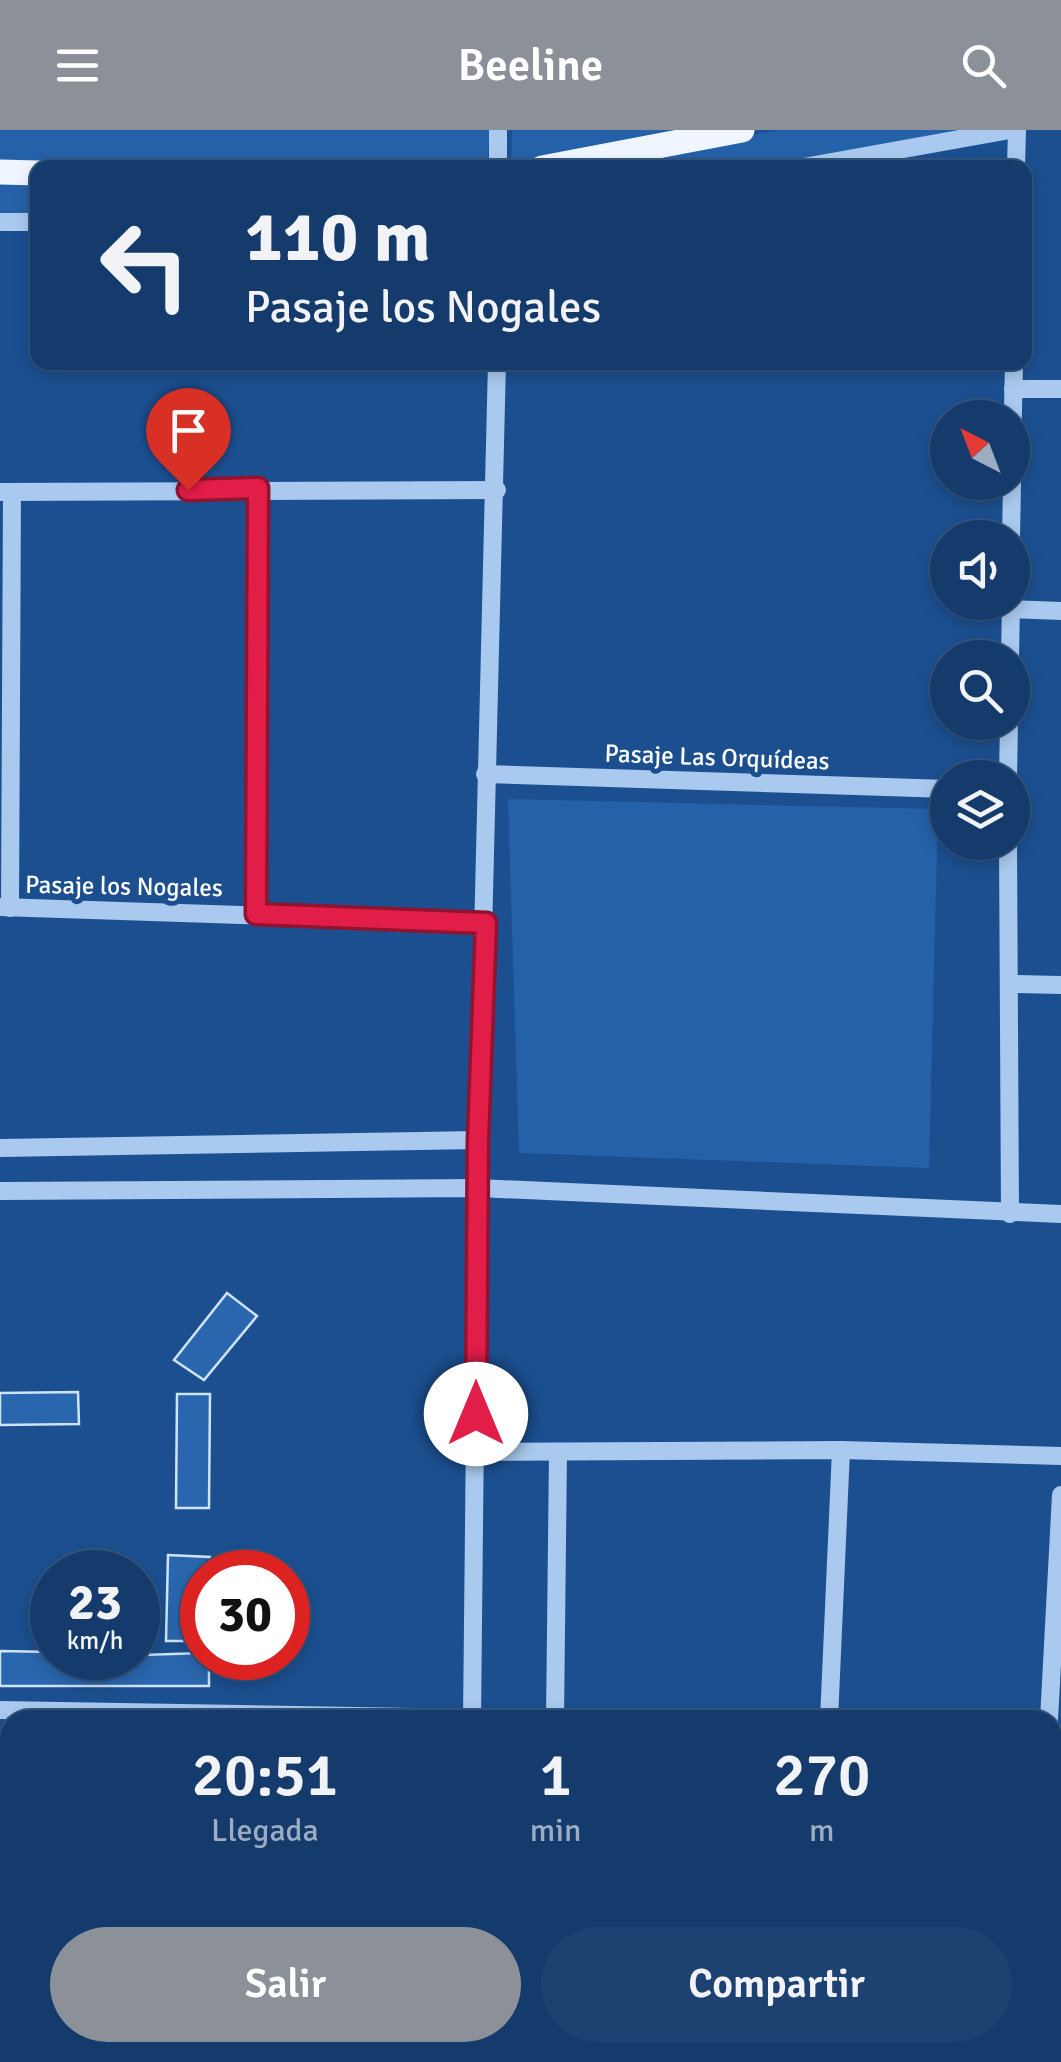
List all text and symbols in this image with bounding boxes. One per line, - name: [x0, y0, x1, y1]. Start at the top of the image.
- icon: menu: [50, 38, 105, 93]
- text: Beeline: [458, 38, 603, 93]
- icon: search: [956, 38, 1011, 93]
- text: 110 m: [245, 194, 430, 280]
- icon: left: [80, 200, 210, 330]
- text: Pasaje los Nogales: [245, 280, 601, 335]
- pin: [146, 388, 231, 491]
- north arrow: [930, 400, 1030, 500]
- map controls: [930, 400, 1030, 860]
- icon: arrive: [161, 403, 216, 458]
- button: sound: [930, 520, 1030, 620]
- button: search: [930, 640, 1030, 740]
- street label: Pasaje Las Orquídeas: [604, 738, 830, 776]
- button: layers: [930, 760, 1030, 860]
- street label: Pasaje los Nogales: [25, 869, 223, 903]
- position arrow: [424, 1362, 528, 1466]
- speed limit sign: 30: [180, 1550, 310, 1680]
- text: 23: [68, 1572, 122, 1634]
- text: km/h: [67, 1625, 123, 1656]
- text: 20:51: [192, 1739, 338, 1813]
- text: 1: [539, 1739, 572, 1813]
- text: 270: [773, 1739, 870, 1813]
- text: Llegada: [211, 1811, 319, 1850]
- text: min: [530, 1811, 581, 1850]
- text: m: [809, 1811, 835, 1850]
- button: Salir: [50, 1927, 521, 2042]
- button: Compartir: [541, 1927, 1012, 2042]

